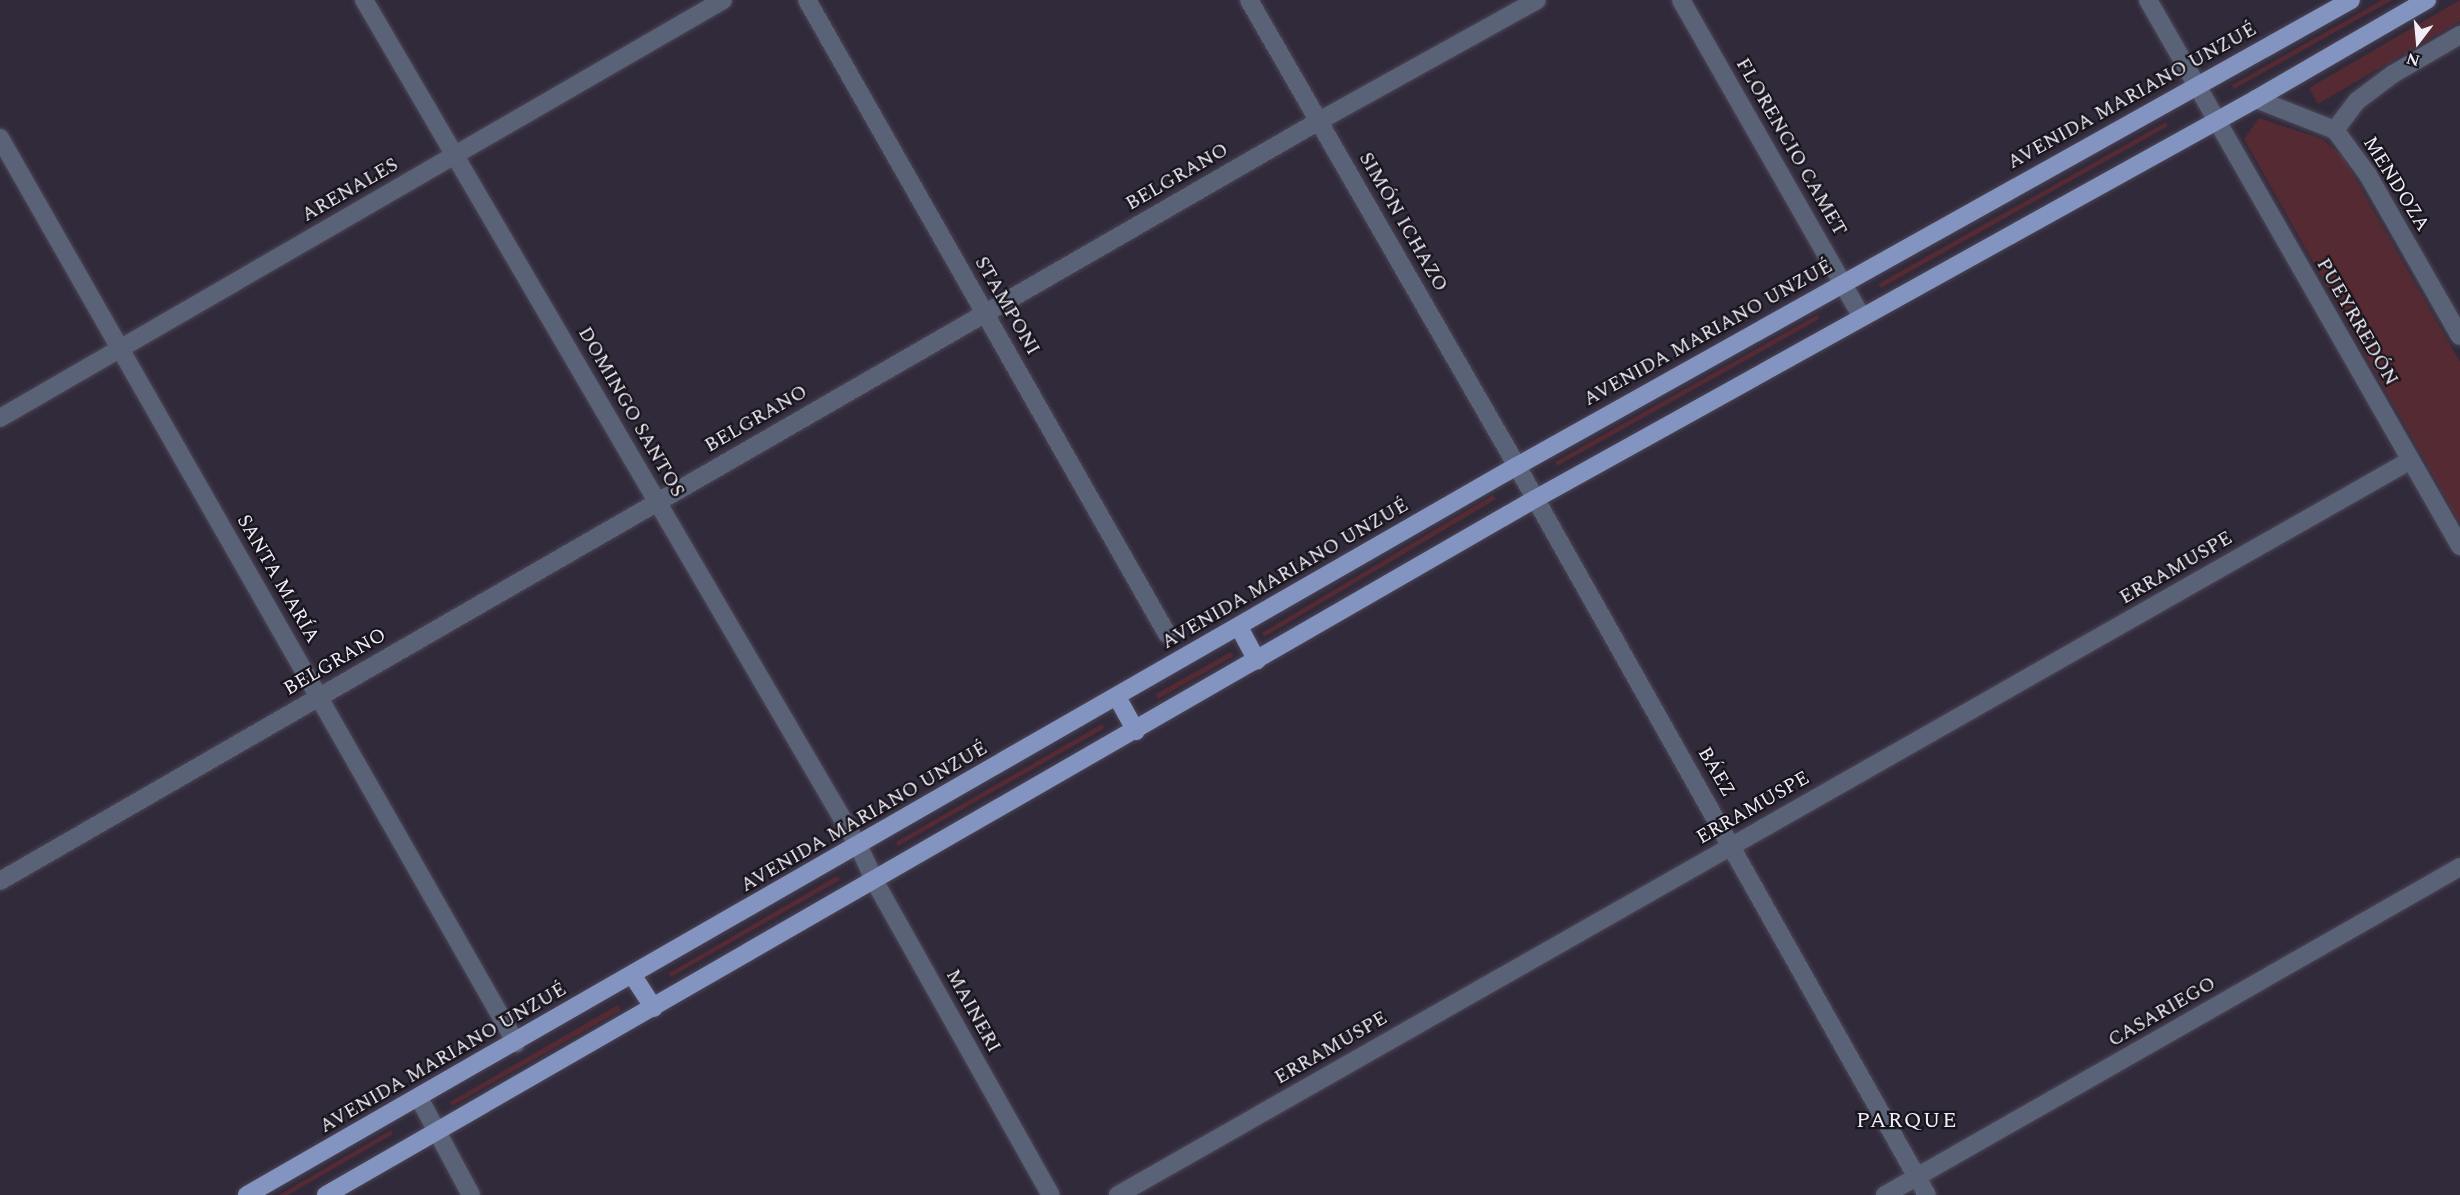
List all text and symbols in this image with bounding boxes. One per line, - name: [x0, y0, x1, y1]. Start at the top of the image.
- north arrow: [2388, 12, 2448, 72]
- street label: AVENIDA MARIANO UNZUÉ: [2003, 17, 2261, 175]
- text: N: [2403, 46, 2423, 73]
- street label: FLORENCIO CAMET: [1730, 54, 1852, 240]
- street label: MENDOZA: [2357, 132, 2435, 236]
- street label: BELGRANO: [1121, 138, 1233, 216]
- street label: SIMÓN ICHAZO: [1353, 148, 1453, 296]
- street label: ARENALES: [297, 153, 403, 227]
- street label: STAMPONI: [969, 252, 1045, 360]
- street label: AVENIDA MARIANO UNZUÉ: [1579, 254, 1837, 412]
- street label: PUEYRREDÓN: [2311, 254, 2403, 390]
- street label: DOMINGO SANTOS: [572, 322, 690, 502]
- street label: BELGRANO: [700, 380, 812, 458]
- street label: AVENIDA MARIANO UNZUÉ: [1157, 493, 1413, 655]
- street label: SANTA MARÍA: [231, 510, 325, 648]
- street label: ERRAMUSPE: [2115, 526, 2237, 610]
- street label: BELGRANO: [279, 623, 391, 701]
- street label: AVENIDA MARIANO UNZUÉ: [736, 736, 992, 898]
- street label: BÁEZ: [1692, 743, 1740, 801]
- street label: ERRAMUSPE: [1692, 766, 1814, 850]
- street label: MAINERI: [940, 965, 1006, 1057]
- street label: CASARIEGO: [2104, 972, 2220, 1052]
- street label: AVENIDA MARIANO UNZUÉ: [315, 977, 571, 1139]
- street label: ERRAMUSPE: [1270, 1006, 1392, 1090]
- district label: PARQUE: [1856, 1108, 1958, 1134]

